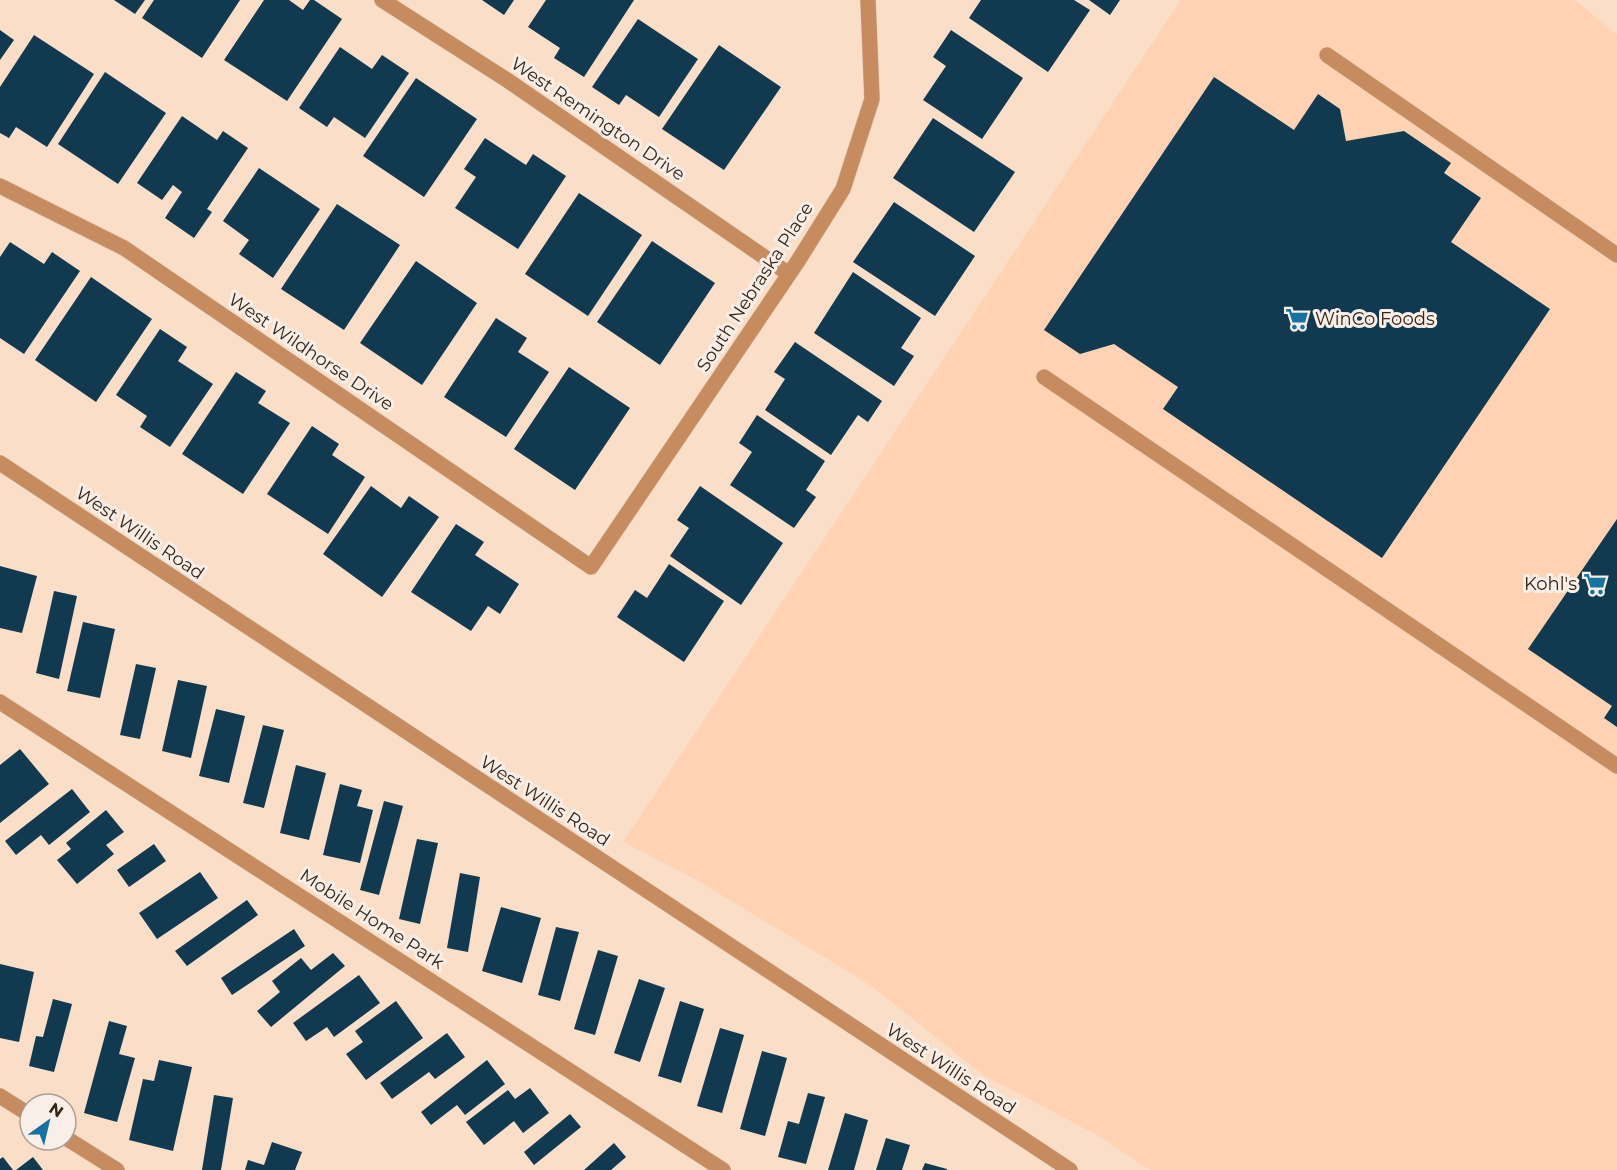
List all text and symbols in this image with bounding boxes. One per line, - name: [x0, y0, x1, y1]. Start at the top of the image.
- street label: West Remington Drive: [507, 52, 689, 186]
- street label: South Nebraska Place: [692, 198, 818, 376]
- street label: West Wildhorse Drive: [224, 289, 398, 416]
- supermarket icon: WinCo Foods: [1284, 306, 1310, 332]
- place label: WinCo Foods: [1315, 308, 1435, 330]
- street label: West Willis Road: [72, 482, 208, 584]
- supermarket icon: Kohl's: [1582, 571, 1608, 597]
- place label: Kohl's: [1524, 573, 1577, 595]
- street label: West Willis Road: [476, 751, 614, 851]
- street label: Mobile Home Park: [296, 864, 448, 974]
- street label: West Willis Road: [882, 1019, 1020, 1119]
- north arrow: [18, 1092, 78, 1152]
- text: N: [45, 1098, 67, 1121]

